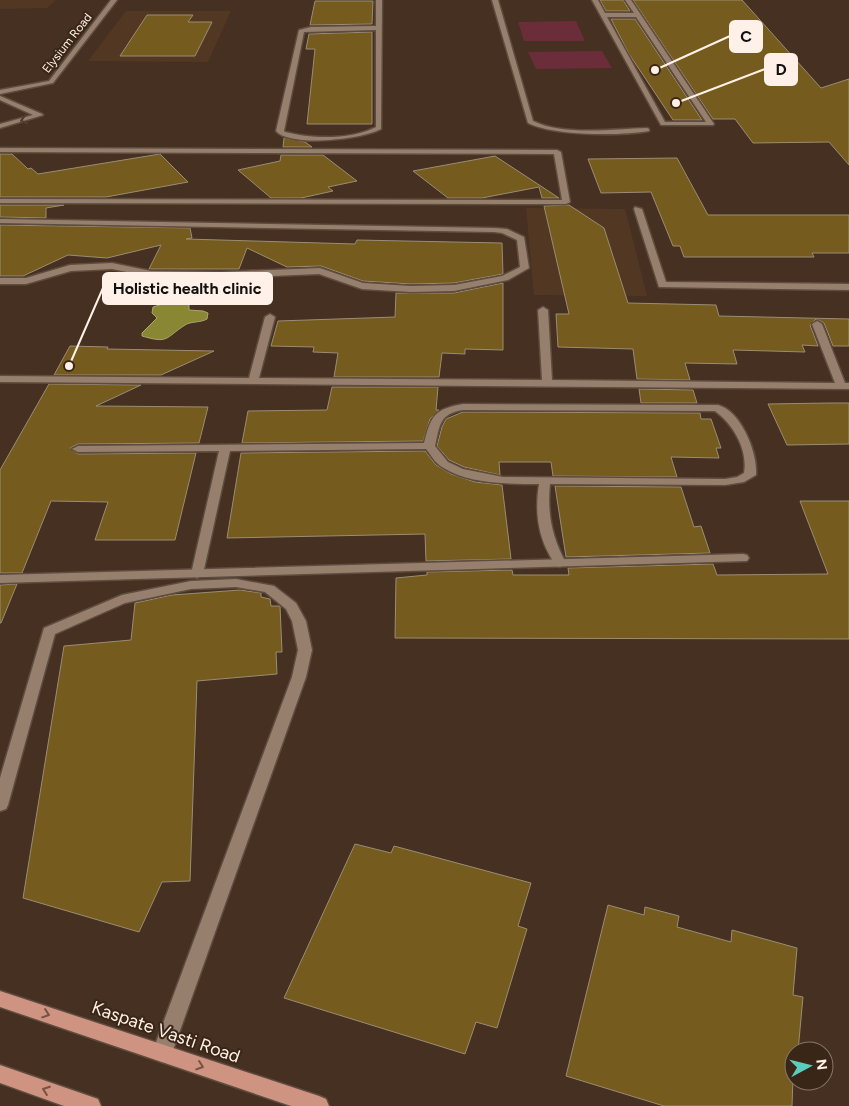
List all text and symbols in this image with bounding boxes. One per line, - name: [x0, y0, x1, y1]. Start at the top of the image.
- street label: Elysium Road: [39, 10, 95, 76]
- callout: C: [730, 21, 762, 52]
- text: C: [740, 27, 752, 46]
- callout: D: [765, 54, 797, 85]
- text: D: [775, 60, 787, 79]
- one-way arrow: [20, 114, 28, 124]
- callout: Holistic health clinic: [103, 273, 272, 304]
- text: Holistic health clinic: [113, 279, 262, 298]
- street label: Kaspate Vasti Road: [89, 996, 243, 1068]
- one-way arrow: [41, 1008, 50, 1018]
- north arrow: [784, 1041, 834, 1091]
- text: N: [812, 1058, 831, 1071]
- one-way arrow: [195, 1060, 204, 1070]
- one-way arrow: [42, 1086, 50, 1096]

